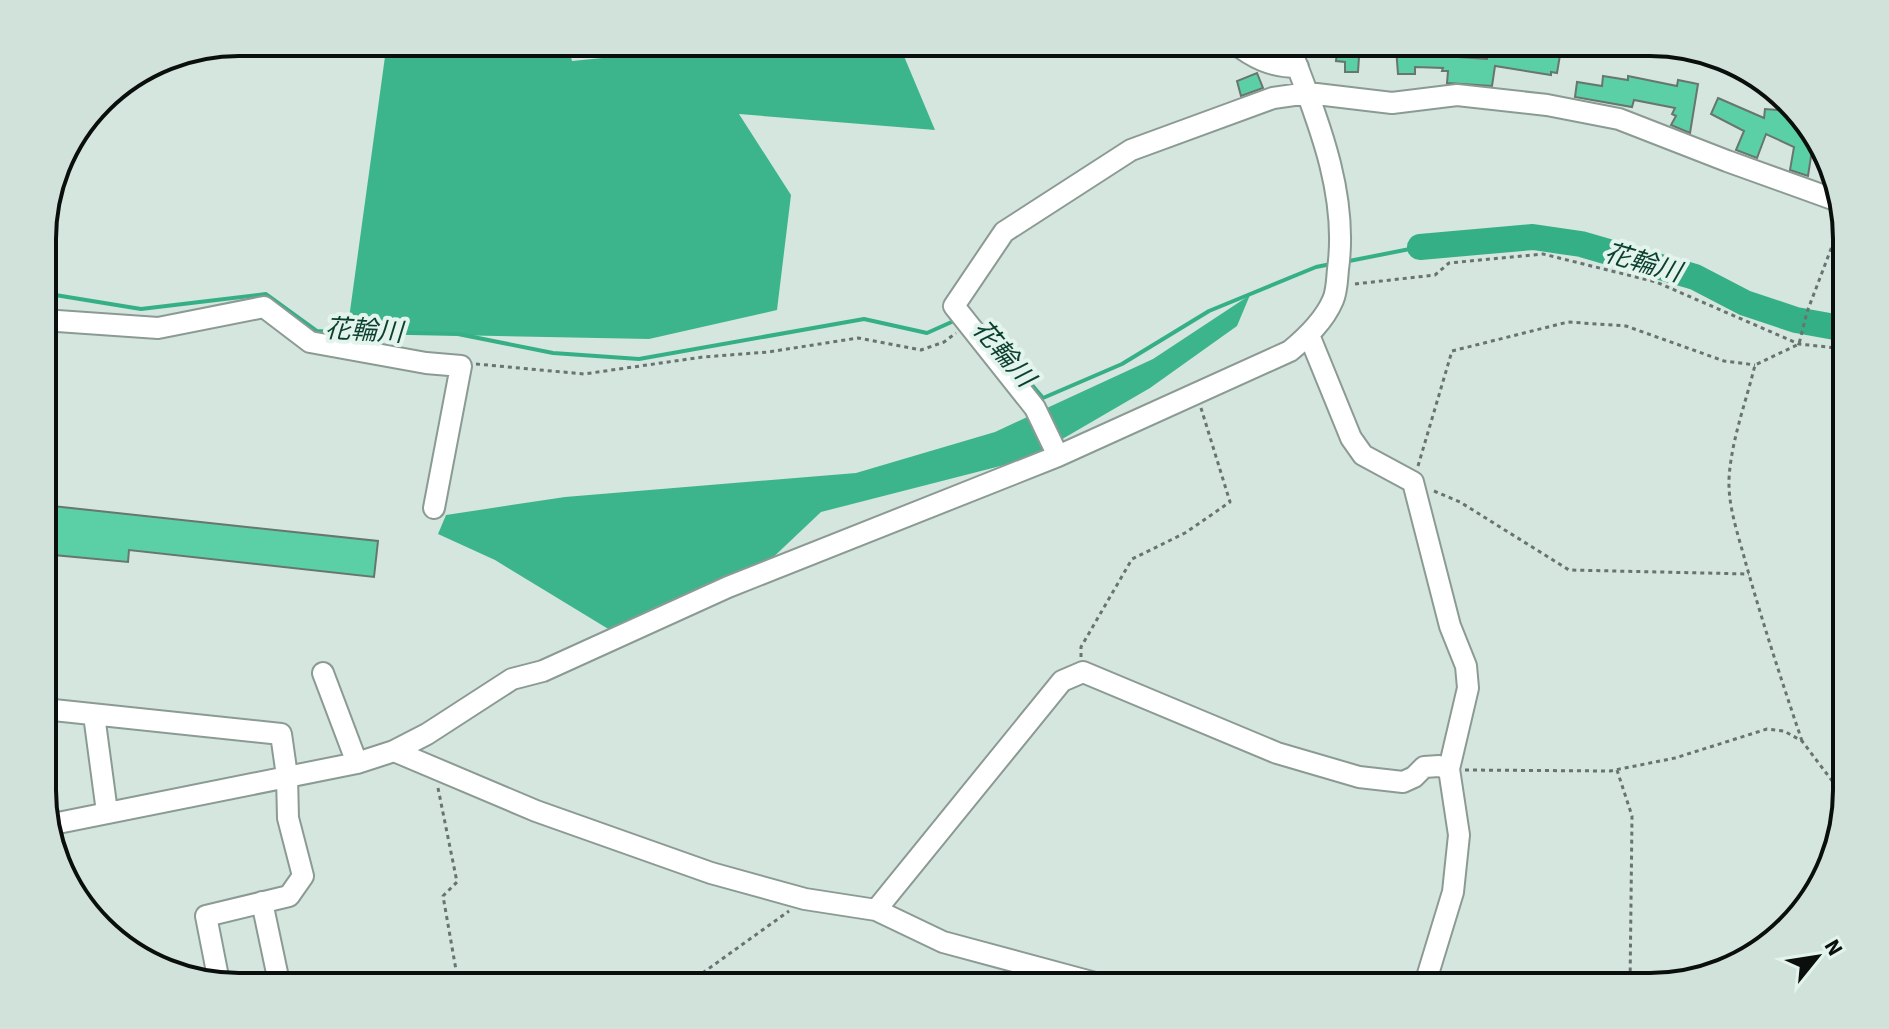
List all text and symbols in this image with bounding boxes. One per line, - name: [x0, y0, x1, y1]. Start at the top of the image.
- water label: 花輪川: [1600, 234, 1688, 292]
- water label: 花輪川: [324, 310, 407, 351]
- water label: 花輪川: [964, 312, 1045, 397]
- north arrow: [1777, 917, 1857, 997]
- text: N: [1816, 933, 1851, 962]

